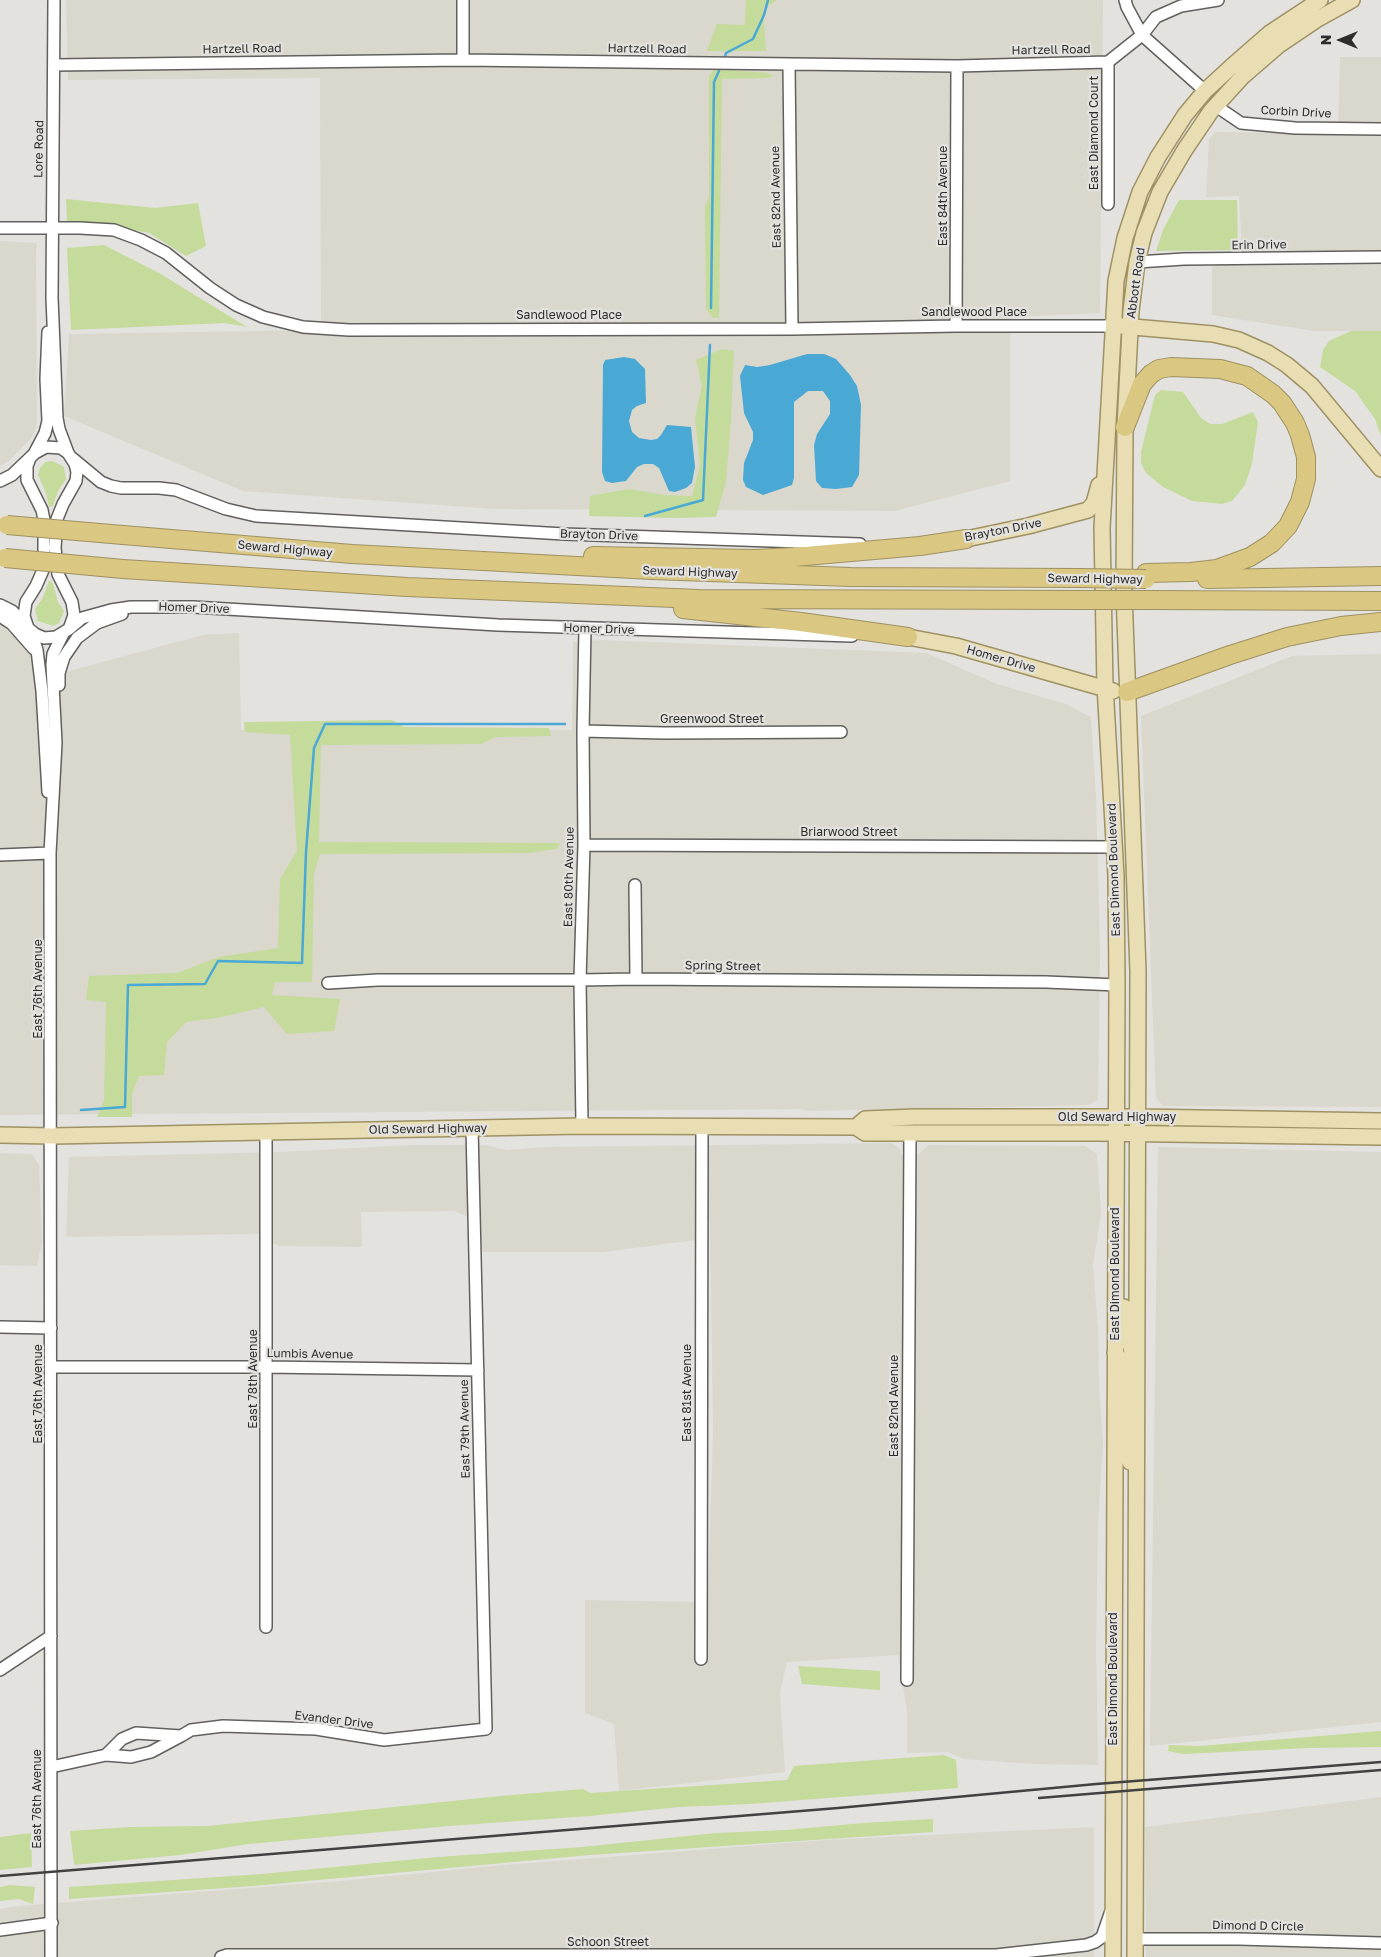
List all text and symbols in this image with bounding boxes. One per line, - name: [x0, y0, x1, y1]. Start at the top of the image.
- north arrow: [1316, 15, 1366, 65]
- text: N: [1317, 35, 1334, 45]
- street label: Hartzell Road: [202, 41, 282, 57]
- street label: Hartzell Road: [607, 41, 687, 57]
- street label: Hartzell Road: [1011, 42, 1091, 58]
- street label: East Diamond Court: [1087, 76, 1101, 190]
- street label: Corbin Drive: [1260, 103, 1332, 121]
- street label: Lore Road: [31, 120, 47, 178]
- street label: East 82nd Avenue: [768, 146, 784, 248]
- street label: East 84th Avenue: [936, 146, 950, 246]
- street label: Erin Drive: [1231, 237, 1287, 253]
- street label: Abbott Road: [1124, 246, 1148, 320]
- street label: Sandlewood Place: [921, 305, 1027, 319]
- street label: Sandlewood Place: [516, 308, 622, 322]
- street label: Brayton Drive: [963, 515, 1043, 545]
- street label: Brayton Drive: [560, 526, 638, 544]
- street label: Seward Highway: [237, 538, 333, 560]
- street label: Seward Highway: [642, 563, 738, 581]
- street label: Seward Highway: [1047, 571, 1143, 587]
- street label: Homer Drive: [158, 600, 230, 616]
- street label: Homer Drive: [563, 621, 635, 637]
- street label: Homer Drive: [965, 642, 1037, 676]
- street label: Greenwood Street: [660, 712, 764, 726]
- street label: East Dimond Boulevard: [1104, 803, 1124, 937]
- street label: Briarwood Street: [800, 825, 898, 839]
- street label: East 80th Avenue: [561, 827, 577, 927]
- street label: East 76th Avenue: [31, 939, 45, 1039]
- street label: Spring Street: [685, 958, 761, 974]
- street label: Old Seward Highway: [1058, 1110, 1176, 1124]
- street label: Old Seward Highway: [369, 1121, 487, 1137]
- street label: East Dimond Boulevard: [1108, 1207, 1122, 1341]
- street label: East 78th Avenue: [246, 1329, 260, 1429]
- street label: East 76th Avenue: [31, 1344, 45, 1444]
- street label: East 81st Avenue: [680, 1344, 694, 1442]
- street label: Lumbis Avenue: [266, 1346, 354, 1362]
- street label: East 82nd Avenue: [887, 1355, 901, 1457]
- street label: East 79th Avenue: [457, 1379, 473, 1479]
- street label: East Dimond Boulevard: [1106, 1612, 1120, 1746]
- street label: Evander Drive: [294, 1708, 374, 1732]
- street label: East 76th Avenue: [30, 1749, 44, 1849]
- street label: Dimond D Circle: [1212, 1918, 1304, 1934]
- street label: Schoon Street: [567, 1935, 649, 1949]

